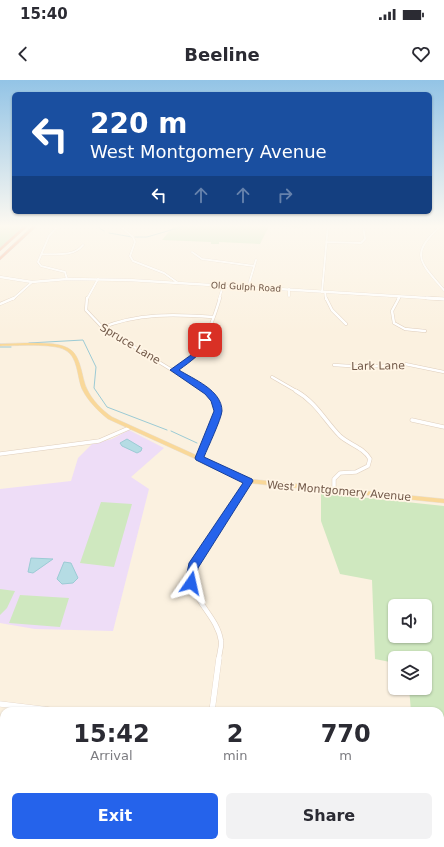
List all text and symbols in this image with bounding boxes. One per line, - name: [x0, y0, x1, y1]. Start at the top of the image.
- text: 15:40: [20, 5, 68, 23]
- icon: back: [12, 43, 34, 65]
- icon: heart: [410, 43, 432, 65]
- text: Beeline: [184, 44, 260, 65]
- text: 220 m: [90, 107, 187, 140]
- icon: left: [24, 108, 76, 160]
- text: West Montgomery Avenue: [90, 141, 327, 162]
- icon: left: [148, 184, 170, 206]
- icon: ahead: [190, 184, 212, 206]
- icon: ahead: [232, 184, 254, 206]
- icon: right: [274, 184, 296, 206]
- street label: Old Gulph Road: [211, 280, 281, 294]
- street label: Spruce Lane: [97, 321, 163, 367]
- pin: [188, 323, 222, 357]
- icon: arrive: [194, 329, 216, 351]
- street label: Lark Lane: [351, 359, 405, 373]
- street label: West Montgomery Avenue: [266, 478, 412, 504]
- position arrow: [170, 562, 212, 604]
- map controls: [388, 599, 432, 695]
- button: sound: [388, 599, 432, 643]
- button: layers: [388, 651, 432, 695]
- text: 15:42: [73, 720, 150, 748]
- text: 2: [227, 720, 243, 748]
- text: 770: [321, 720, 371, 748]
- text: Arrival: [90, 748, 133, 763]
- text: min: [223, 748, 247, 763]
- text: m: [339, 748, 352, 763]
- button: Exit: [12, 793, 218, 839]
- button: Share: [226, 793, 432, 839]

